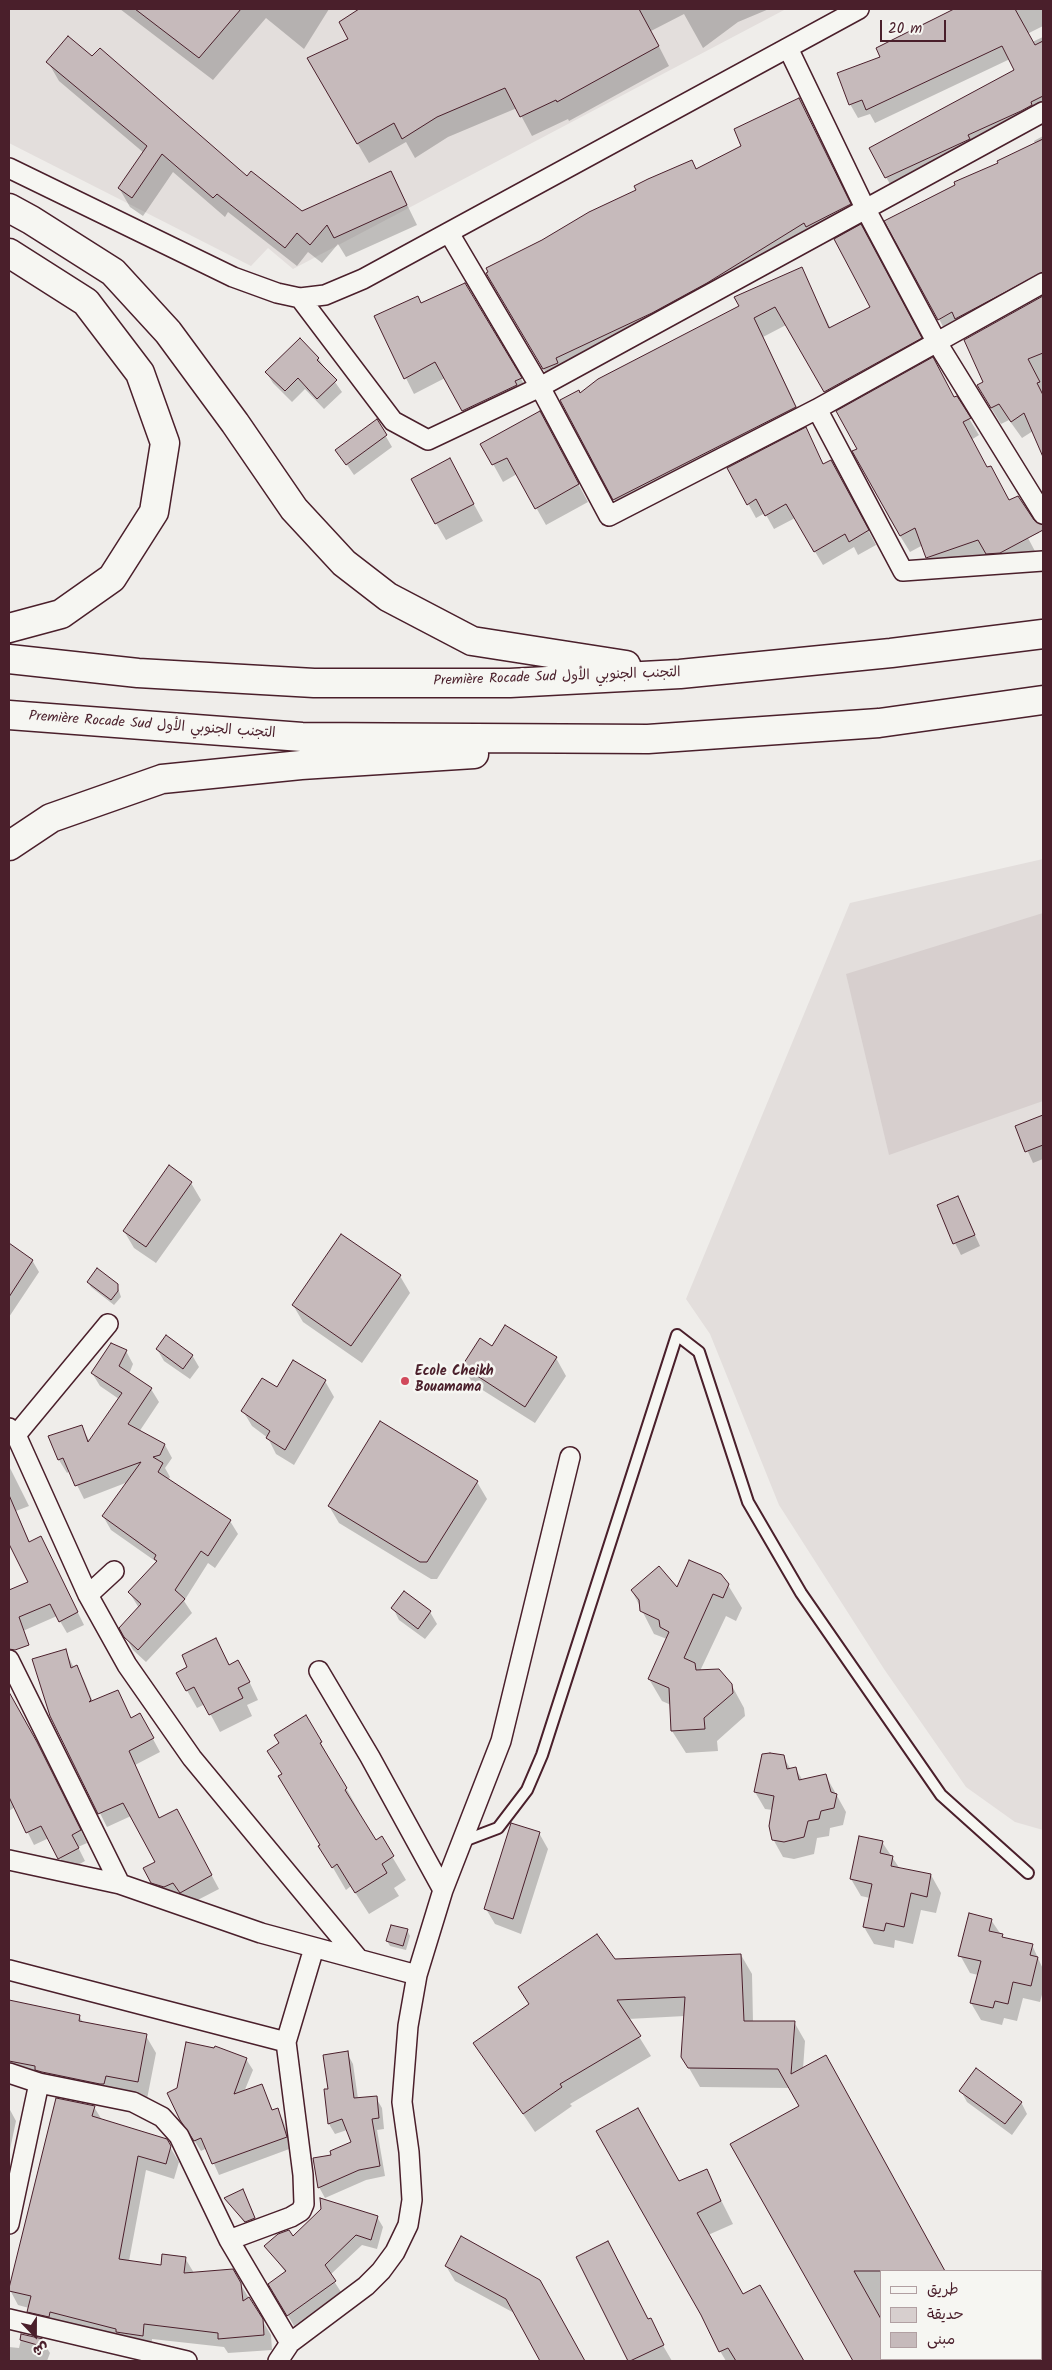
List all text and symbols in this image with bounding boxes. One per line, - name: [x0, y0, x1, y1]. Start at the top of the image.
- scale bar: [882, 10, 948, 42]
- text: 20 m: [888, 17, 922, 41]
- street label: Première Rocade Sud التجنب الجنوبي الأول: [433, 665, 681, 691]
- street label: Première Rocade Sud التجنب الجنوبي الأول: [28, 709, 276, 743]
- place label: Ecole Cheikh Bouamama: [415, 1365, 494, 1398]
- marker: Ecole Cheikh Bouamama: [399, 1375, 411, 1387]
- legend: [880, 2270, 1042, 2360]
- text: طريق: [927, 2278, 959, 2302]
- text: حديقة: [927, 2303, 964, 2327]
- north arrow: [10, 2310, 60, 2360]
- text: مبنى: [927, 2328, 955, 2352]
- text: ش: [29, 2336, 52, 2362]

